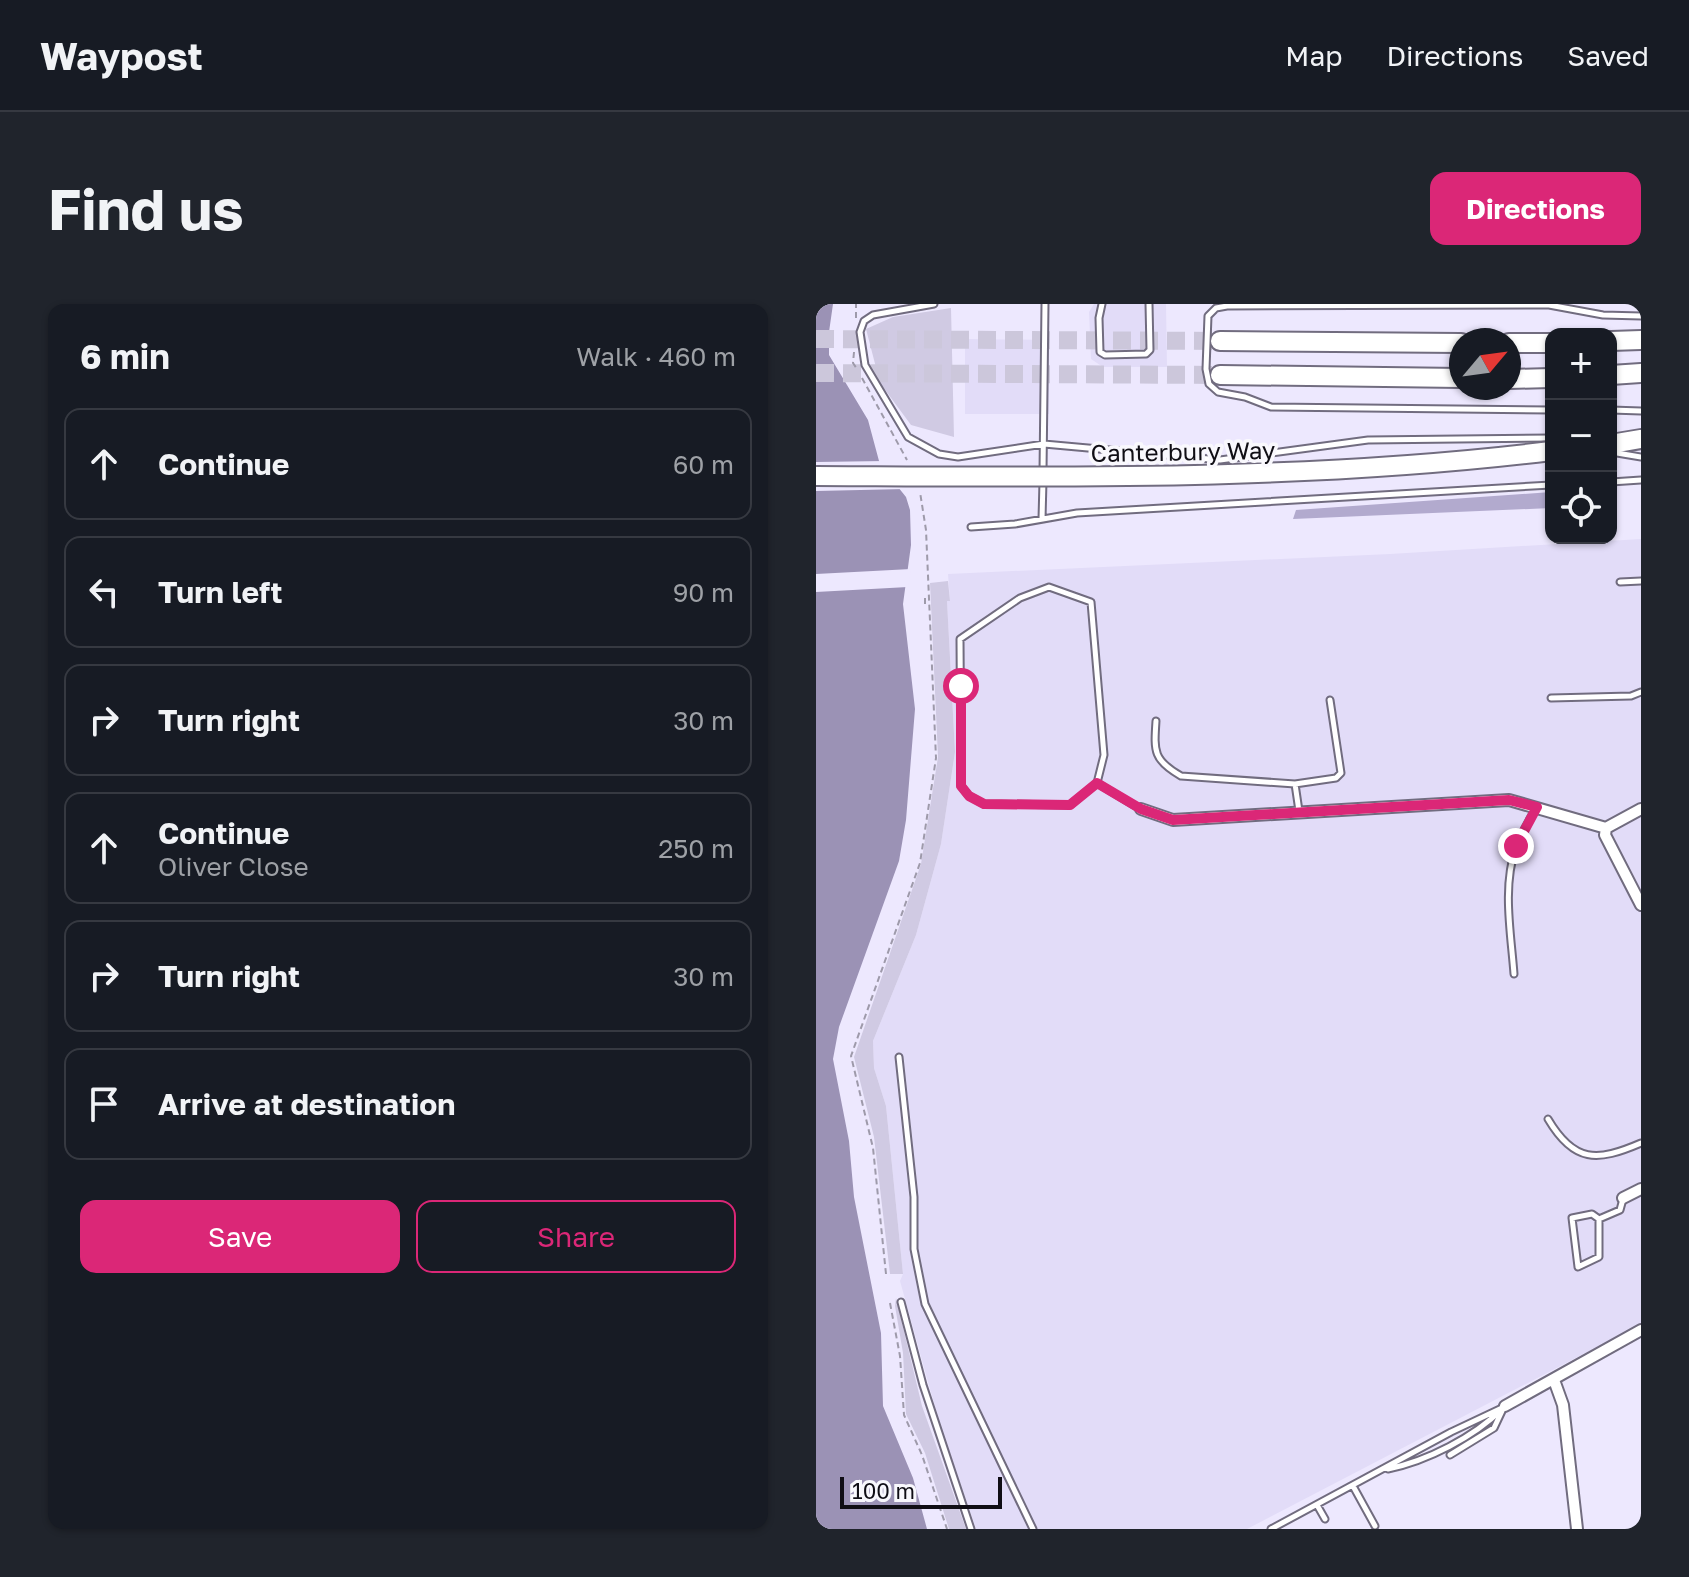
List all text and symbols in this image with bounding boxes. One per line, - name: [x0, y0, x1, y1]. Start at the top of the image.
- text: Waypost: [40, 33, 203, 78]
- text: Map: [1285, 39, 1342, 72]
- text: Directions: [1386, 39, 1523, 72]
- text: Saved: [1567, 39, 1649, 72]
- button: Directions: [1430, 172, 1641, 245]
- text: Find us: [48, 175, 244, 242]
- north arrow: [1449, 328, 1521, 400]
- map controls: [1545, 328, 1617, 544]
- button: +: [1545, 328, 1617, 400]
- text: 6 min: [80, 336, 170, 376]
- text: Walk · 460 m: [576, 341, 736, 372]
- button: −: [1545, 400, 1617, 472]
- street label: Canterbury Way: [1090, 435, 1276, 467]
- icon: ahead: [82, 442, 126, 486]
- text: Continue: [158, 446, 289, 482]
- text: 60 m: [673, 449, 734, 480]
- button: locate: [1545, 472, 1617, 544]
- icon: left: [82, 570, 126, 614]
- text: Turn left: [158, 574, 283, 610]
- text: 90 m: [673, 577, 734, 608]
- route start: [943, 668, 979, 704]
- icon: right: [82, 698, 126, 742]
- text: Turn right: [158, 702, 300, 738]
- text: 30 m: [673, 705, 734, 736]
- text: Continue: [158, 815, 289, 851]
- icon: ahead: [82, 826, 126, 870]
- route end: [1498, 828, 1534, 864]
- text: 250 m: [658, 833, 734, 864]
- text: Oliver Close: [158, 851, 309, 882]
- icon: right: [82, 954, 126, 998]
- text: Turn right: [158, 958, 300, 994]
- text: 30 m: [673, 961, 734, 992]
- icon: arrive: [82, 1082, 126, 1126]
- text: Arrive at destination: [158, 1086, 455, 1122]
- button: Save: [80, 1200, 400, 1273]
- button: Share: [416, 1200, 736, 1273]
- scale bar: [840, 1473, 1002, 1509]
- text: 100 m: [852, 1477, 915, 1504]

